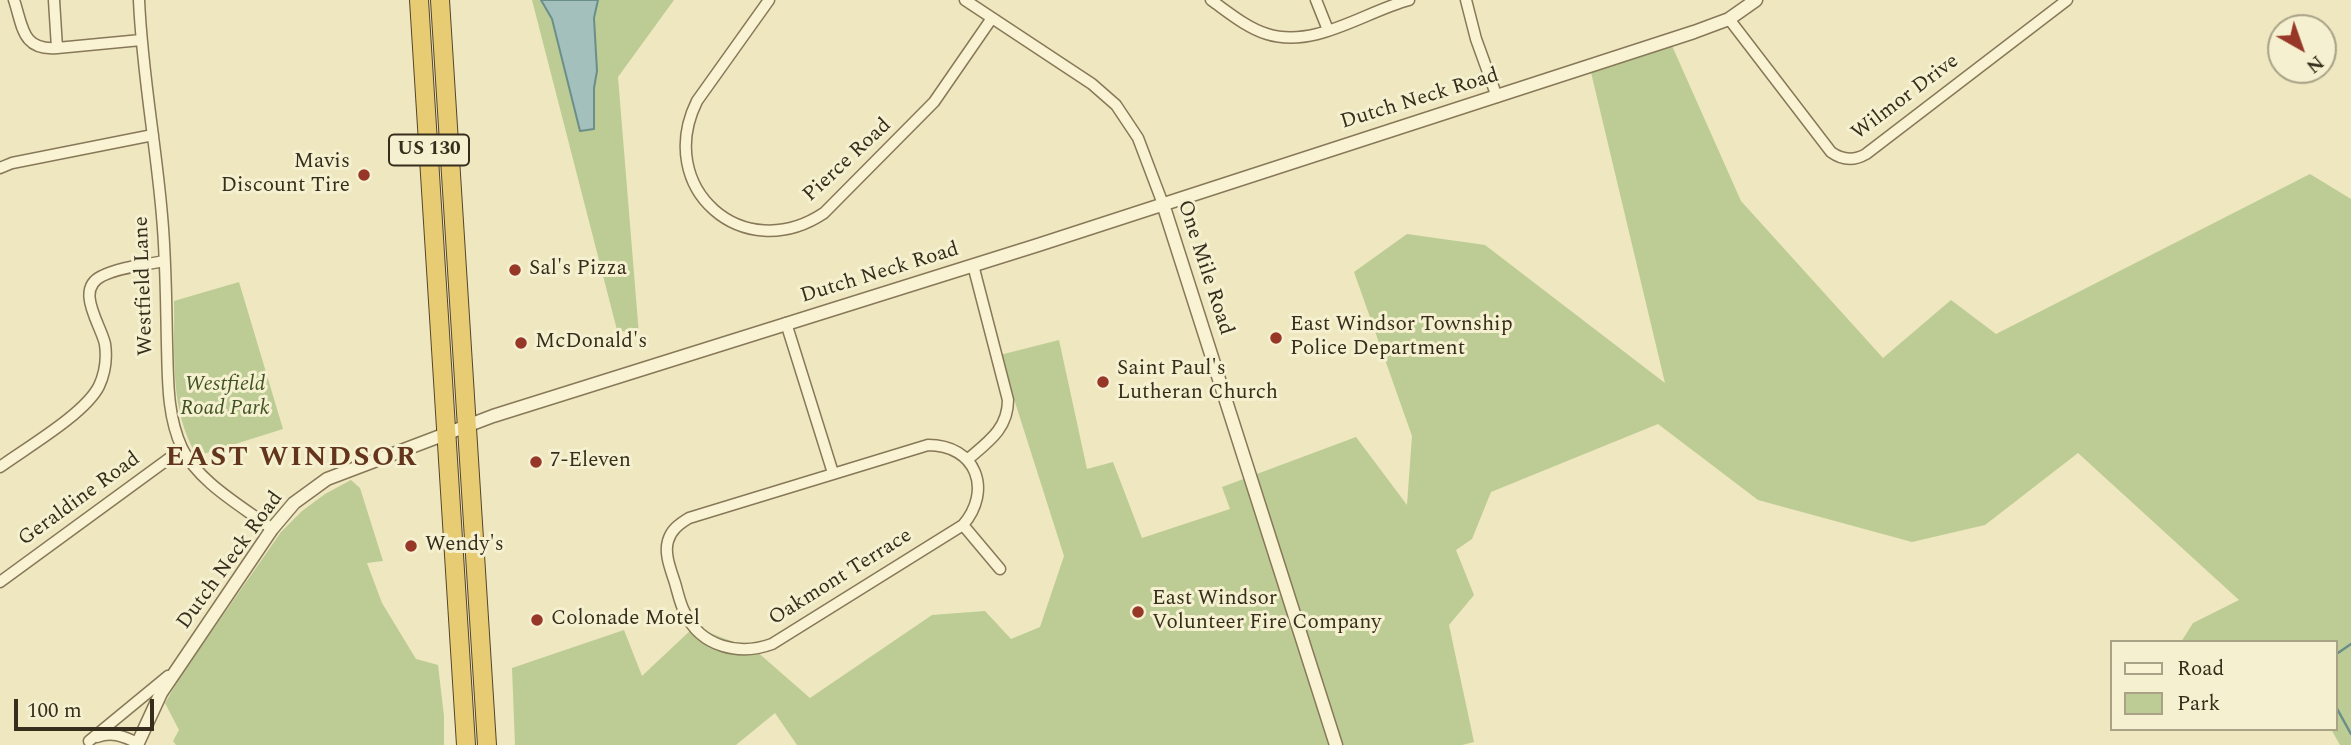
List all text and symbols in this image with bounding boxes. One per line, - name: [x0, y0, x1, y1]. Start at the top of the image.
- north arrow: [2267, 14, 2337, 84]
- text: N: [2299, 48, 2330, 80]
- street label: Wilmor Drive: [1847, 50, 1965, 146]
- street label: Dutch Neck Road: [1338, 64, 1502, 136]
- street label: Pierce Road: [799, 114, 897, 208]
- road number: US 130: [389, 134, 469, 166]
- place label: Mavis Discount Tire: [221, 150, 350, 200]
- marker: Mavis Discount Tire: [356, 167, 372, 183]
- street label: One Mile Road: [1170, 197, 1238, 339]
- street label: Westfield Lane: [130, 216, 160, 356]
- street label: Dutch Neck Road: [798, 238, 962, 310]
- place label: Sal's Pizza: [529, 257, 627, 283]
- marker: Sal's Pizza: [507, 262, 523, 278]
- place label: East Windsor Township Police Department: [1290, 313, 1513, 363]
- place label: McDonald's: [535, 330, 647, 356]
- marker: East Windsor Township Police Department: [1268, 330, 1284, 346]
- marker: McDonald's: [513, 335, 529, 351]
- place label: Saint Paul's Lutheran Church: [1117, 357, 1278, 407]
- park label: Westfield Road Park: [180, 373, 270, 423]
- marker: Saint Paul's Lutheran Church: [1095, 374, 1111, 390]
- district label: EAST WINDSOR: [167, 443, 417, 477]
- street label: Geraldine Road: [14, 447, 146, 553]
- place label: 7-Eleven: [550, 449, 631, 475]
- marker: 7-Eleven: [528, 454, 544, 470]
- street label: Dutch Neck Road: [173, 487, 289, 635]
- street label: Oakmont Terrace: [765, 524, 917, 632]
- place label: Wendy's: [425, 533, 504, 559]
- marker: Wendy's: [403, 538, 419, 554]
- place label: East Windsor Volunteer Fire Company: [1152, 587, 1381, 637]
- marker: East Windsor Volunteer Fire Company: [1130, 604, 1146, 620]
- place label: Colonade Motel: [551, 607, 700, 633]
- marker: Colonade Motel: [529, 612, 545, 628]
- legend: [2110, 640, 2337, 731]
- text: Road: [2177, 653, 2224, 685]
- scale bar: [18, 686, 158, 730]
- text: Park: [2177, 688, 2220, 720]
- text: 100 m: [27, 695, 82, 727]

